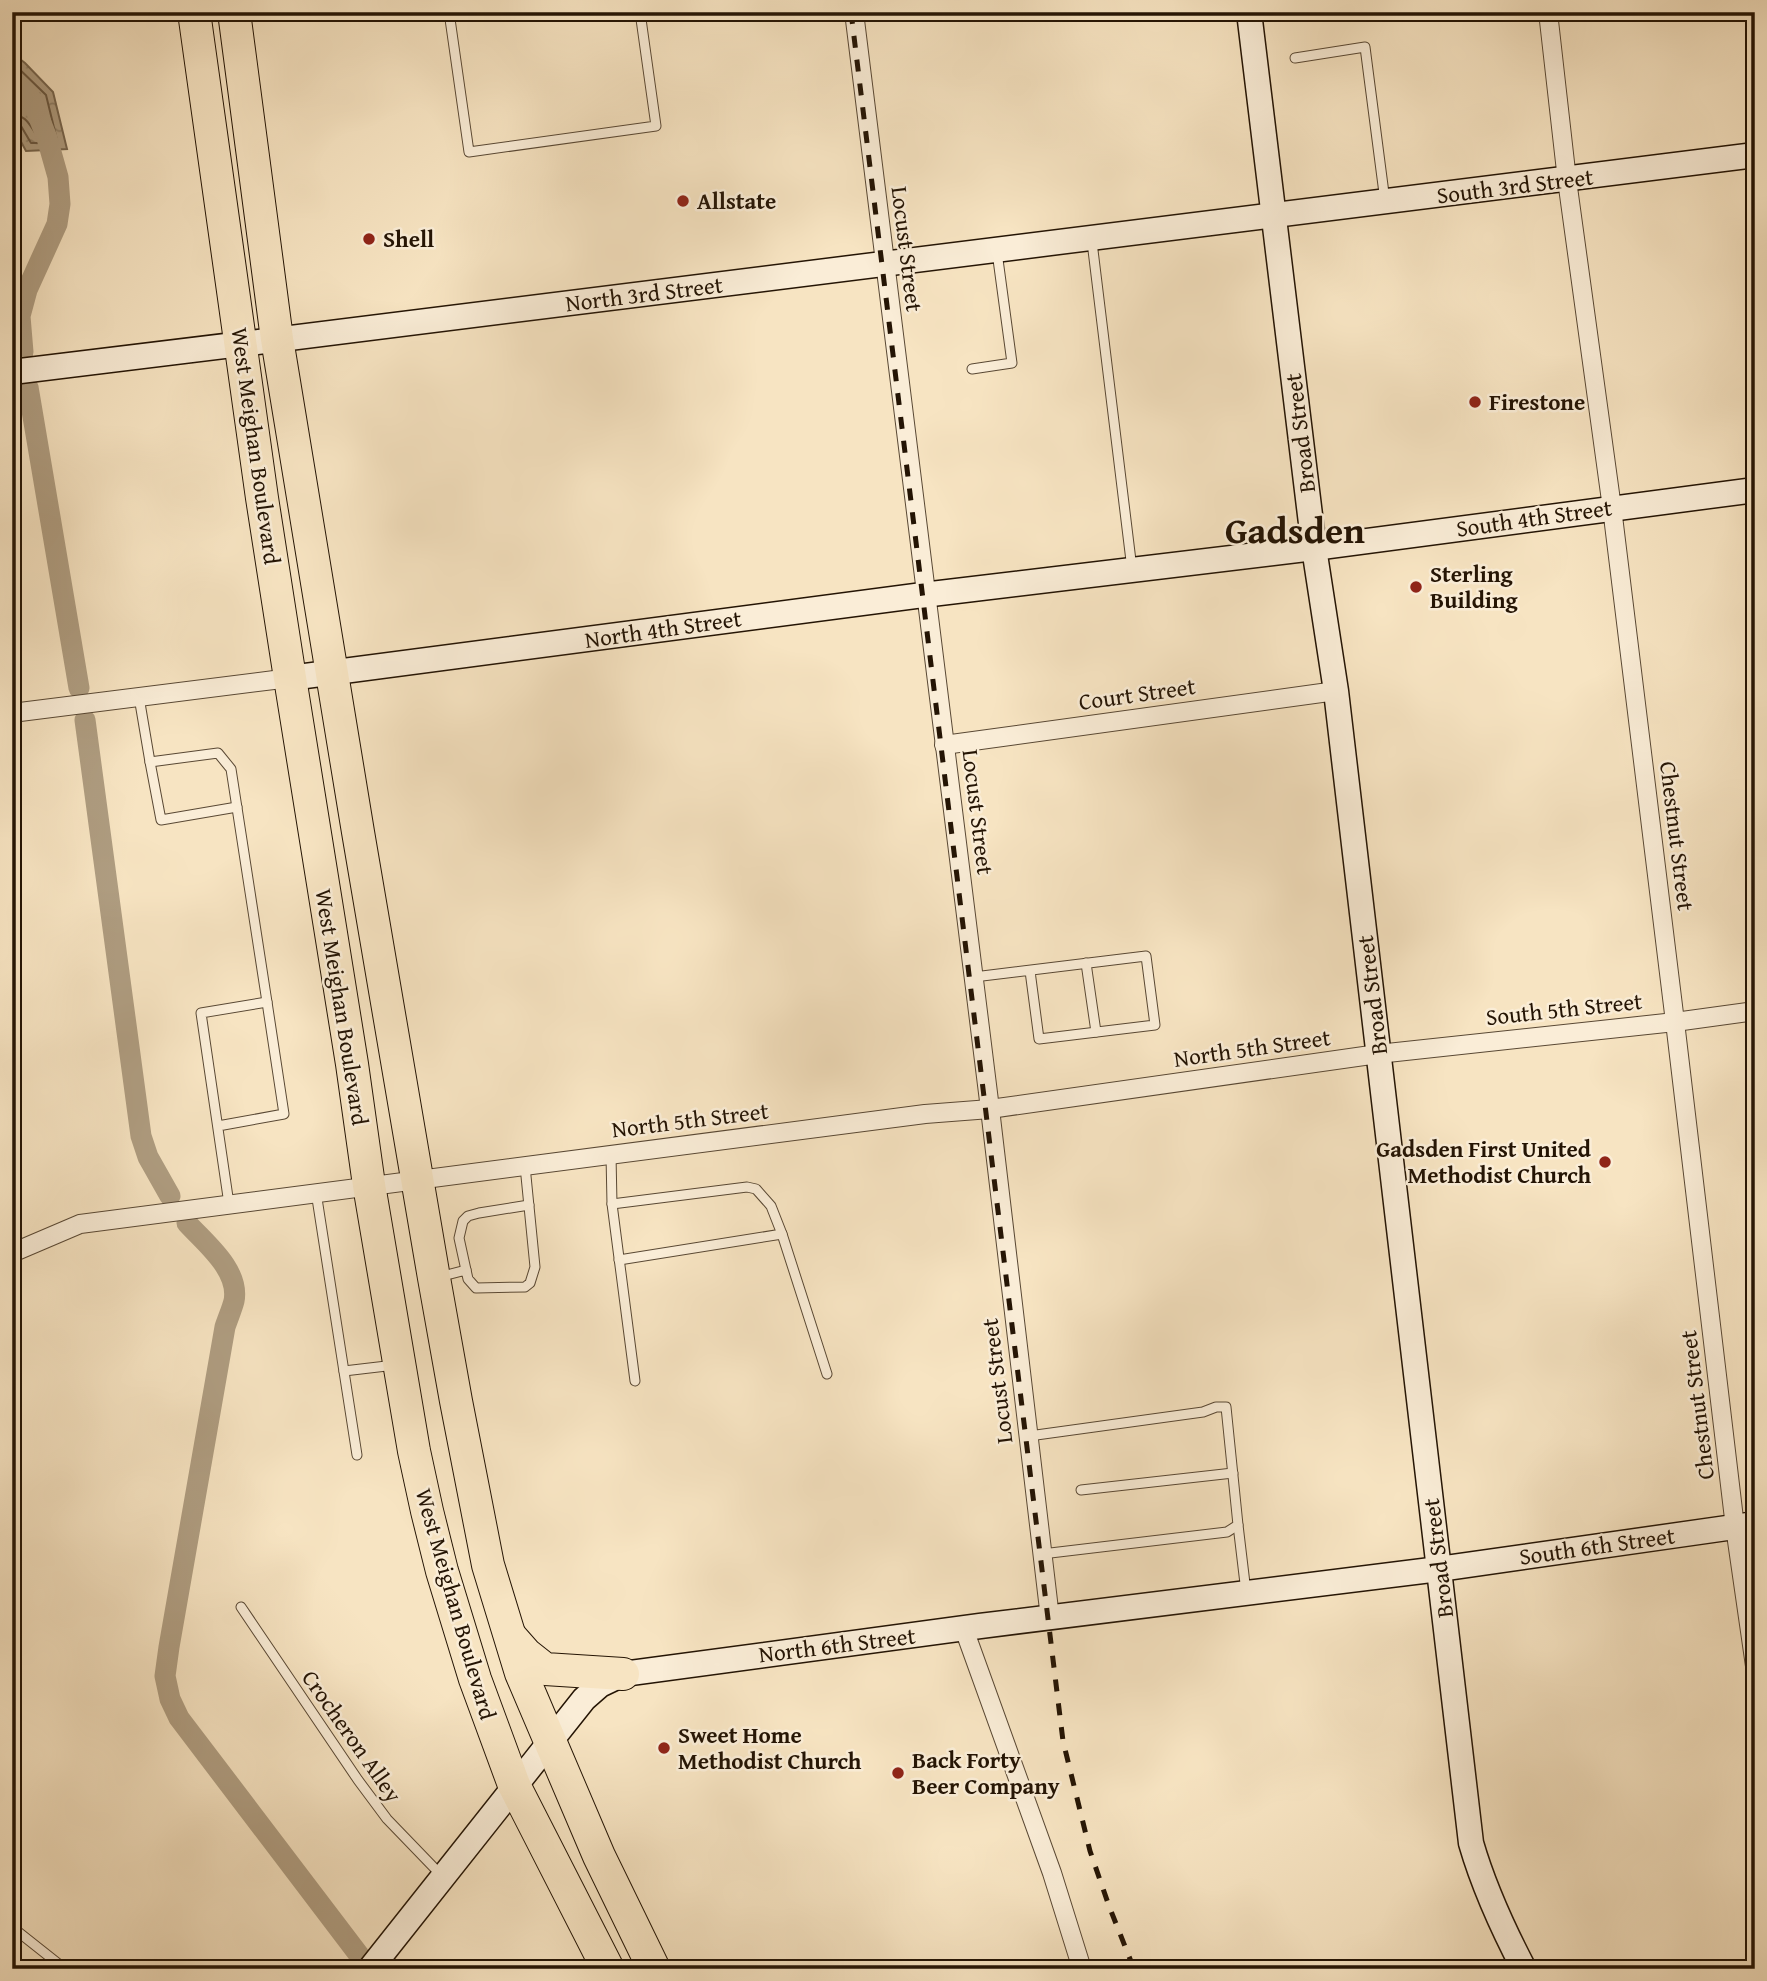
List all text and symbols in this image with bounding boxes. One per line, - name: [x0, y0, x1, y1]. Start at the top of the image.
- street label: South 3rd Street: [1435, 160, 1595, 211]
- place label: Allstate: [697, 184, 776, 217]
- street label: Locust Street: [883, 184, 932, 314]
- marker: Allstate: [675, 193, 691, 209]
- place label: Shell: [383, 222, 434, 255]
- marker: Shell: [361, 231, 377, 247]
- street label: North 3rd Street: [563, 267, 724, 320]
- street label: West Meighan Boulevard: [224, 325, 290, 567]
- street label: Broad Street: [1276, 371, 1323, 495]
- place label: Firestone: [1489, 385, 1585, 418]
- marker: Firestone: [1467, 394, 1483, 410]
- street label: South 4th Street: [1454, 490, 1614, 545]
- district label: Gadsden: [1225, 502, 1365, 557]
- place label: Sterling Building: [1430, 557, 1519, 616]
- marker: Sterling Building: [1408, 579, 1424, 595]
- street label: North 4th Street: [583, 601, 743, 656]
- street label: Court Street: [1076, 669, 1197, 718]
- street label: Locust Street: [954, 747, 1003, 877]
- street label: Chestnut Street: [1652, 759, 1703, 912]
- street label: West Meighan Boulevard: [308, 886, 378, 1128]
- street label: Broad Street: [1348, 933, 1395, 1057]
- street label: South 5th Street: [1484, 984, 1644, 1033]
- street label: North 5th Street: [1172, 1020, 1332, 1075]
- street label: North 5th Street: [610, 1094, 770, 1145]
- place label: Gadsden First United Methodist Church: [1376, 1132, 1592, 1191]
- marker: Gadsden First United Methodist Church: [1597, 1154, 1613, 1170]
- street label: Locust Street: [972, 1316, 1021, 1446]
- street label: Chestnut Street: [1671, 1329, 1722, 1482]
- street label: West Meighan Boulevard: [408, 1484, 505, 1724]
- street label: Broad Street: [1414, 1496, 1461, 1620]
- street label: South 6th Street: [1517, 1518, 1677, 1573]
- street label: North 6th Street: [757, 1619, 917, 1670]
- street label: Crocheron Alley: [294, 1663, 411, 1809]
- place label: Sweet Home Methodist Church: [678, 1718, 862, 1777]
- marker: Sweet Home Methodist Church: [656, 1740, 672, 1756]
- place label: Back Forty Beer Company: [912, 1743, 1060, 1802]
- marker: Back Forty Beer Company: [890, 1765, 906, 1781]

